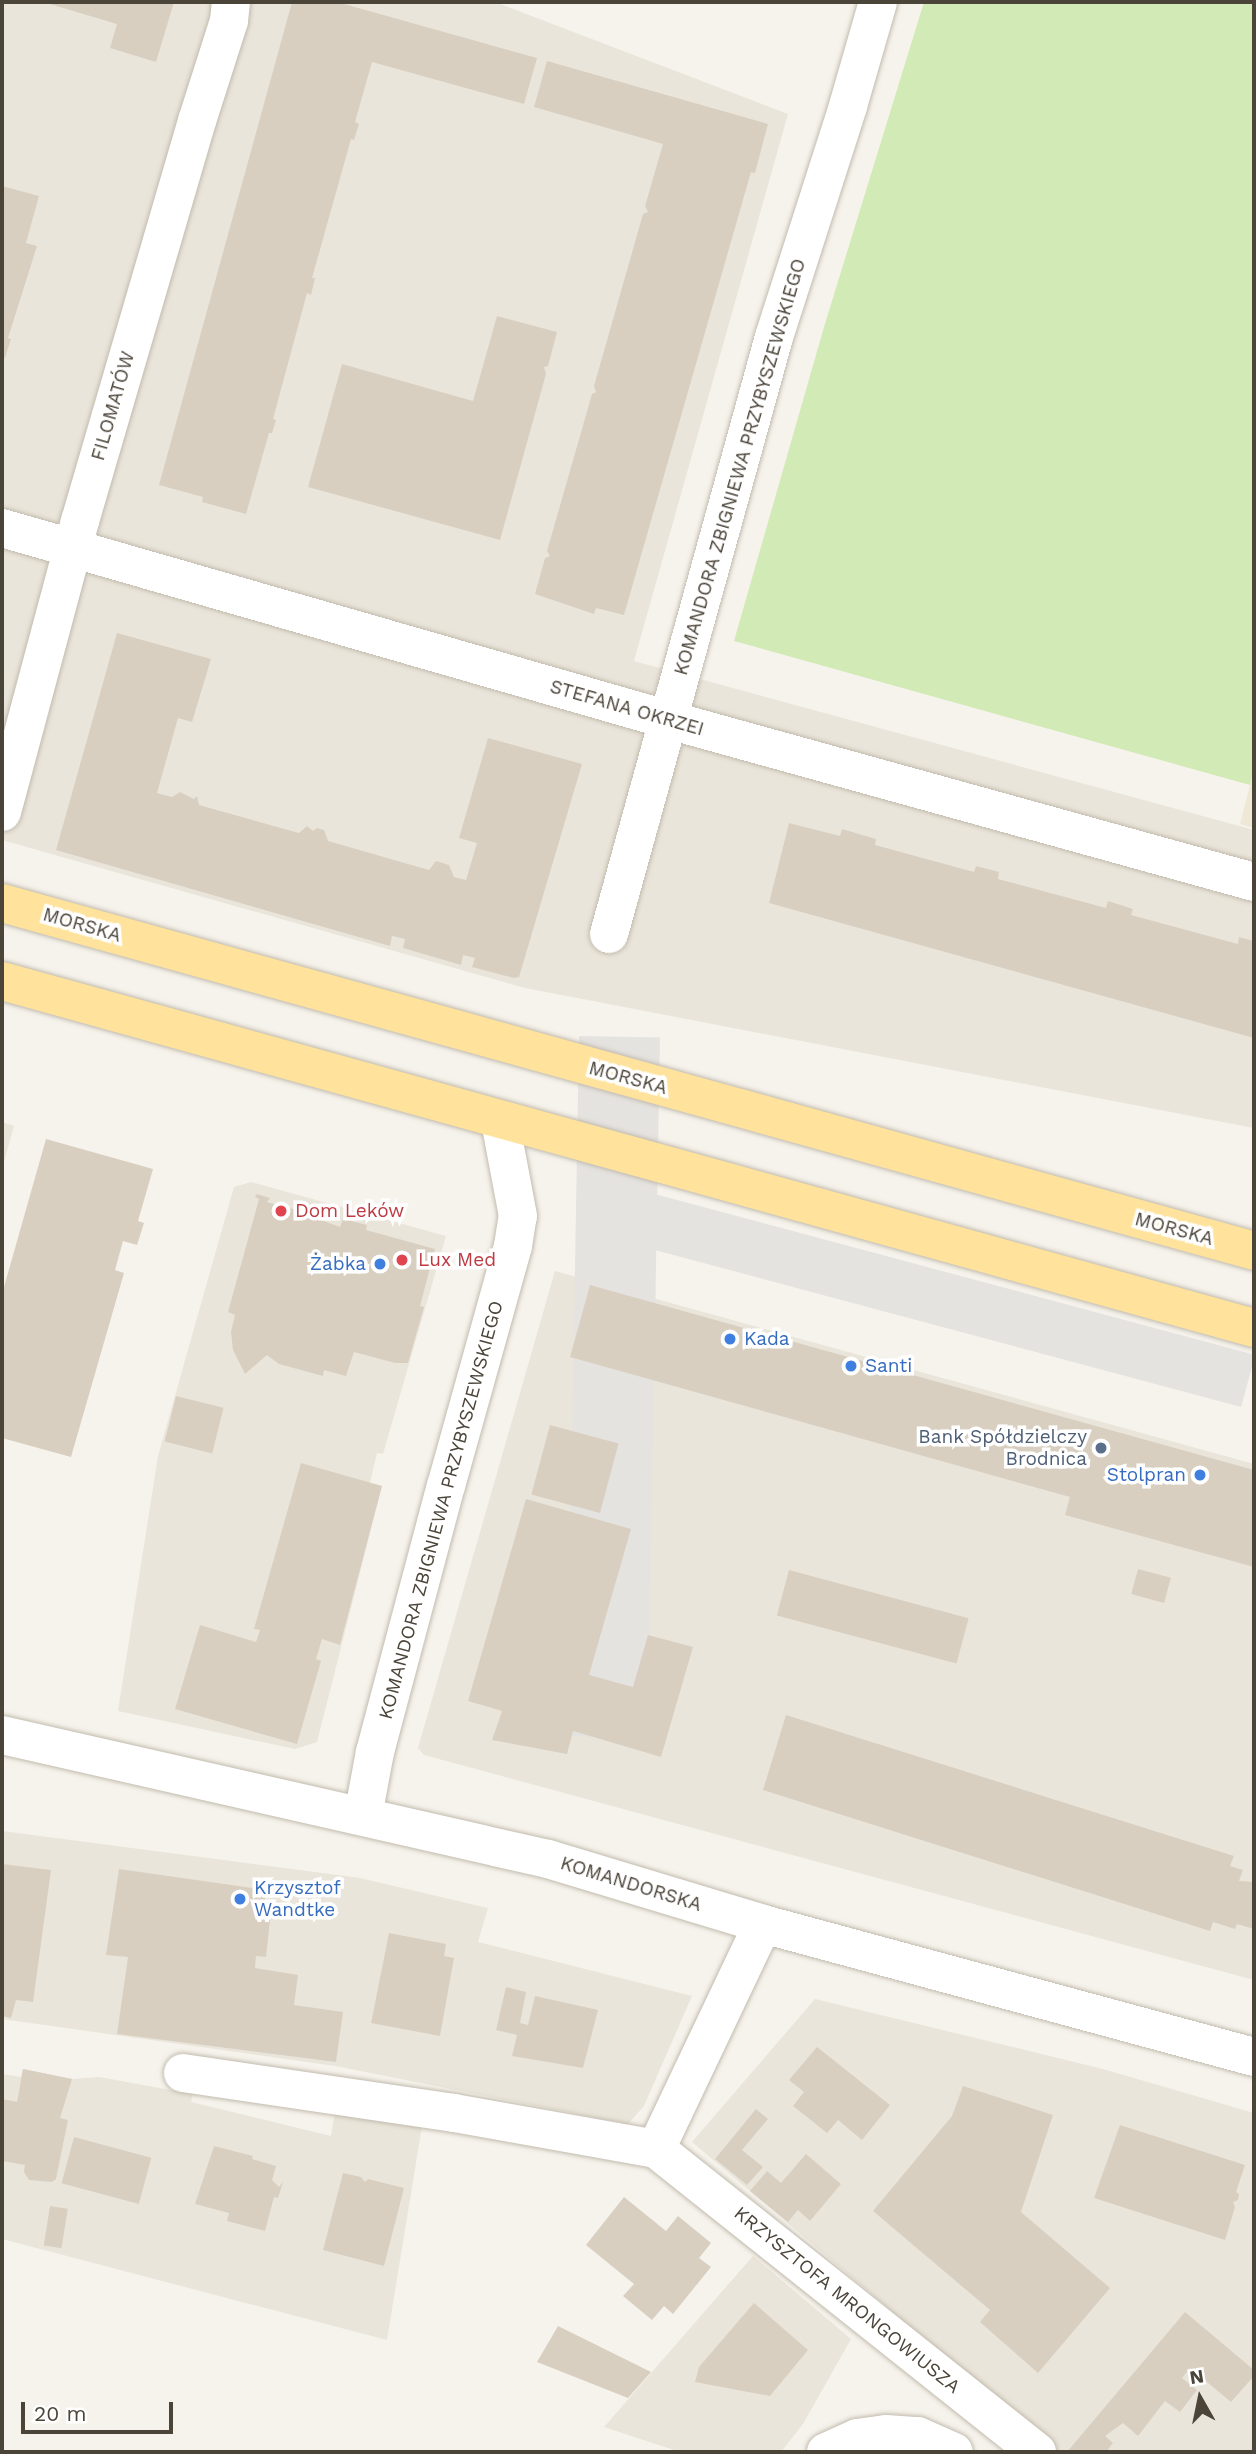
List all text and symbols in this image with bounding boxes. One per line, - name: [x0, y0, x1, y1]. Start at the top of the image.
- street label: KOMANDORA ZBIGNIEWA PRZYBYSZEWSKIEGO: [669, 255, 811, 679]
- street label: FILOMATÓW: [86, 349, 140, 463]
- street label: STEFANA OKRZEI: [547, 675, 707, 741]
- street label: MORSKA: [40, 903, 124, 947]
- street label: MORSKA: [586, 1057, 670, 1099]
- place label: Dom Leków: [295, 1200, 404, 1222]
- marker: Dom Leków: [273, 1203, 289, 1219]
- street label: MORSKA: [1132, 1208, 1216, 1250]
- place label: Lux Med: [418, 1249, 496, 1271]
- marker: Lux Med: [392, 1250, 412, 1270]
- place label: Żabka: [310, 1253, 366, 1275]
- marker: Żabka: [372, 1256, 388, 1272]
- street label: KOMANDORA ZBIGNIEWA PRZYBYSZEWSKIEGO: [374, 1297, 508, 1723]
- place label: Kada: [744, 1328, 790, 1350]
- marker: Kada: [722, 1331, 738, 1347]
- place label: Santi: [865, 1355, 912, 1377]
- marker: Santi: [843, 1358, 859, 1374]
- place label: Bank Spółdzielczy Brodnica: [918, 1426, 1087, 1470]
- marker: Bank Spółdzielczy Brodnica: [1093, 1440, 1109, 1456]
- place label: Stolpran: [1107, 1464, 1186, 1486]
- marker: Stolpran: [1192, 1467, 1208, 1483]
- street label: KOMANDORSKA: [558, 1852, 704, 1916]
- place label: Krzysztof Wandtke: [254, 1877, 341, 1921]
- marker: Krzysztof Wandtke: [232, 1891, 248, 1907]
- street label: KRZYSZTOFA MRONGOWIUSZA: [729, 2201, 965, 2399]
- north arrow: [1165, 2363, 1235, 2433]
- text: N: [1188, 2364, 1205, 2389]
- scale bar: [24, 2388, 177, 2432]
- text: 20 m: [34, 2401, 86, 2426]

